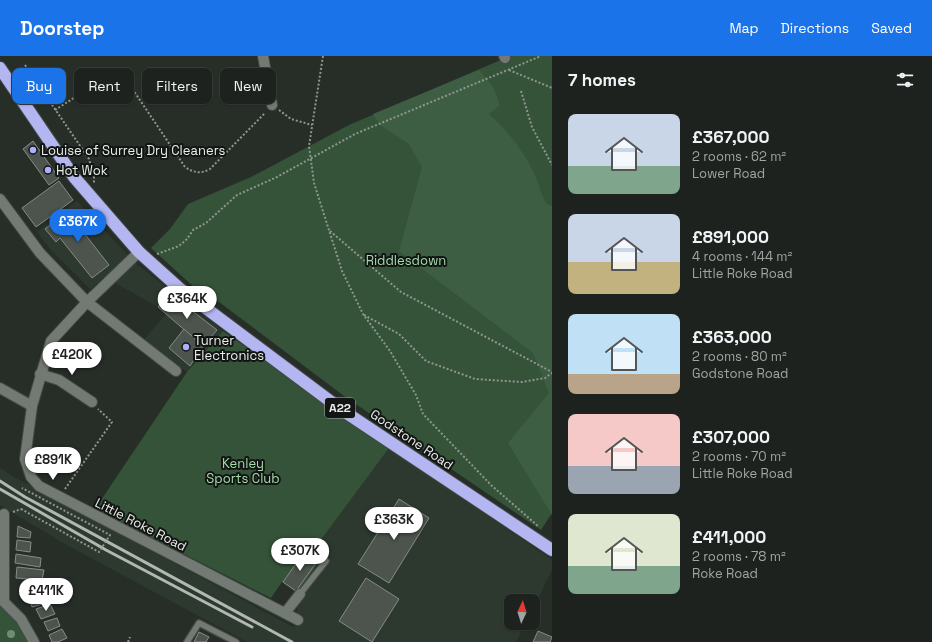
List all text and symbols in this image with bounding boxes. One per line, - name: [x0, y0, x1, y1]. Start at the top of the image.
- text: Doorstep: [20, 16, 104, 41]
- text: Map: [729, 19, 759, 37]
- text: Directions: [781, 19, 849, 37]
- text: Saved: [871, 19, 912, 37]
- chip: Buy: [12, 68, 66, 104]
- chip: Rent: [74, 68, 134, 104]
- chip: Filters: [142, 68, 212, 104]
- chip: New: [220, 68, 276, 104]
- text: 7 homes: [568, 69, 636, 91]
- icon: filters: [894, 69, 916, 91]
- text: £367,000: [692, 126, 770, 148]
- icon: home: [600, 130, 648, 178]
- place label: Louise of Surrey Dry Cleaners: [41, 142, 225, 159]
- marker: Louise of Surrey Dry Cleaners: [28, 145, 38, 155]
- text: 2 rooms · 62 m²: [692, 148, 786, 165]
- place label: Hot Wok: [56, 162, 108, 179]
- marker: Hot Wok: [43, 165, 53, 175]
- text: Lower Road: [692, 165, 765, 182]
- pin: £367K: [50, 209, 106, 243]
- text: £367K: [58, 213, 98, 230]
- text: £891,000: [692, 226, 769, 248]
- icon: home: [600, 230, 648, 278]
- text: 4 rooms · 144 m²: [692, 248, 792, 265]
- park label: Riddlesdown: [366, 252, 446, 269]
- text: Little Roke Road: [692, 265, 793, 282]
- pin: £364K: [159, 286, 215, 320]
- text: £364K: [167, 290, 207, 307]
- text: £363,000: [692, 326, 772, 348]
- icon: home: [600, 330, 648, 378]
- place label: Turner Electronics: [194, 332, 264, 364]
- pin: £420K: [44, 342, 100, 376]
- marker: Turner Electronics: [181, 342, 191, 352]
- text: £420K: [52, 346, 92, 363]
- text: 2 rooms · 80 m²: [692, 348, 787, 365]
- text: Godstone Road: [692, 365, 788, 382]
- road number: A22: [325, 398, 355, 418]
- street label: Godstone Road: [367, 405, 456, 473]
- text: £307,000: [692, 426, 770, 448]
- icon: home: [600, 430, 648, 478]
- pin: £891K: [25, 447, 81, 481]
- text: 2 rooms · 70 m²: [692, 448, 786, 465]
- text: £891K: [34, 451, 72, 468]
- park label: Kenley Sports Club: [206, 455, 280, 487]
- text: Little Roke Road: [692, 465, 793, 482]
- street label: Little Roke Road: [92, 494, 189, 555]
- pin: £363K: [366, 507, 422, 541]
- text: £363K: [374, 511, 414, 528]
- text: £411,000: [692, 526, 766, 548]
- icon: home: [600, 530, 648, 578]
- pin: £307K: [272, 538, 328, 572]
- text: £307K: [280, 542, 320, 559]
- text: 2 rooms · 78 m²: [692, 548, 786, 565]
- text: Roke Road: [692, 565, 758, 582]
- pin: £411K: [18, 578, 74, 612]
- text: £411K: [28, 582, 64, 599]
- north arrow: [504, 594, 540, 630]
- map controls: [504, 594, 540, 630]

